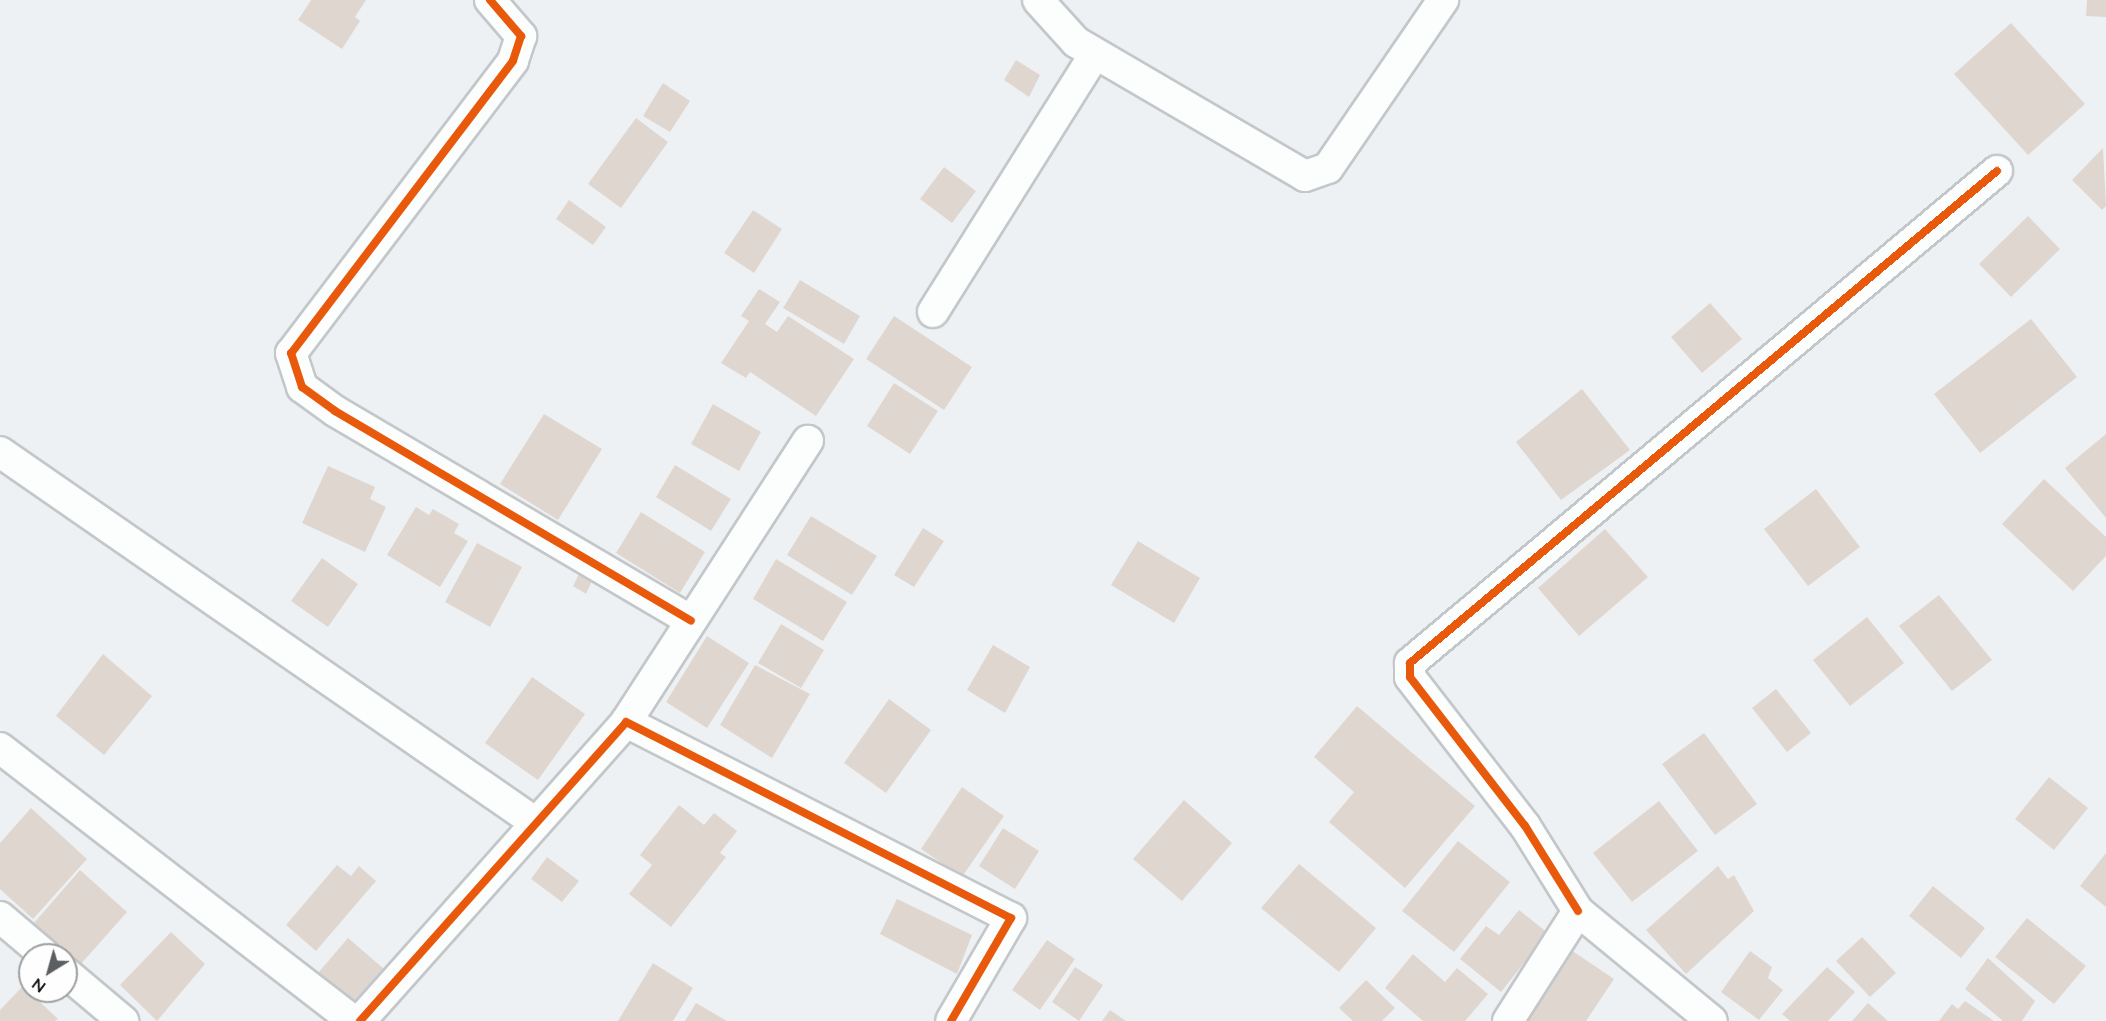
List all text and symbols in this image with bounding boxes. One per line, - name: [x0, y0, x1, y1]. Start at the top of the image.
- north arrow: [18, 943, 78, 1003]
- text: N: [27, 975, 49, 997]

